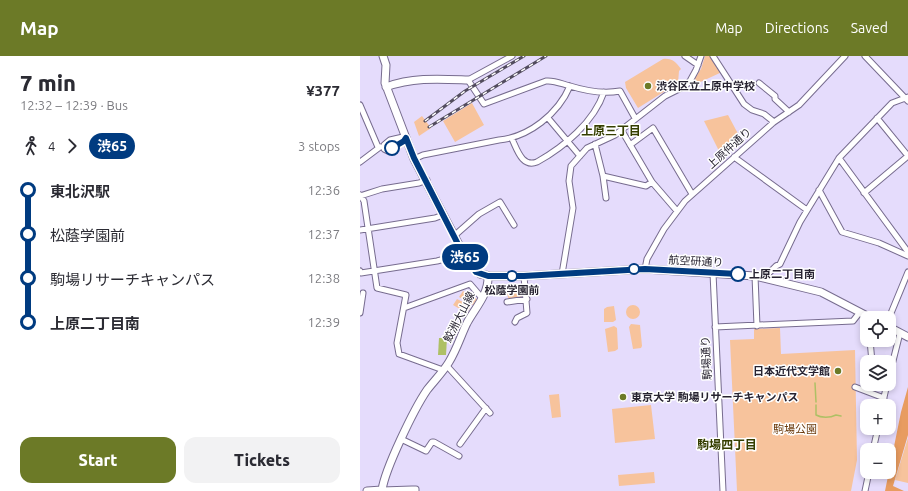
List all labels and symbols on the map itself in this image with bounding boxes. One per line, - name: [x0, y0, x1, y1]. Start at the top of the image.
- place label: 渋谷区立上原中学校: [656, 80, 755, 92]
- marker: 渋谷区立上原中学校: [643, 81, 653, 91]
- district label: 上原三丁目: [581, 124, 641, 137]
- street label: 上原仲通り: [705, 125, 753, 171]
- unlabelled marker: [384, 140, 400, 156]
- line badge: 渋65: [442, 244, 488, 270]
- street label: 航空研通り: [668, 254, 724, 268]
- unlabelled marker: [628, 263, 640, 275]
- marker: 上原二丁目南: [730, 266, 746, 282]
- place label: 上原二丁目南: [749, 268, 815, 280]
- marker: 松蔭学園前: [506, 270, 518, 282]
- place label: 松蔭学園前: [485, 284, 540, 296]
- street label: 鮫洲大山線: [441, 290, 477, 344]
- street label: 駒場通り: [699, 336, 713, 380]
- place label: 日本近代文学館: [753, 365, 830, 377]
- marker: 日本近代文学館: [833, 366, 843, 376]
- place label: 東京大学 駒場リサーチキャンパス: [631, 391, 799, 403]
- marker: 東京大学 駒場リサーチキャンパス: [618, 392, 628, 402]
- park label: 駒場公園: [773, 423, 817, 435]
- district label: 駒場四丁目: [697, 438, 757, 451]

